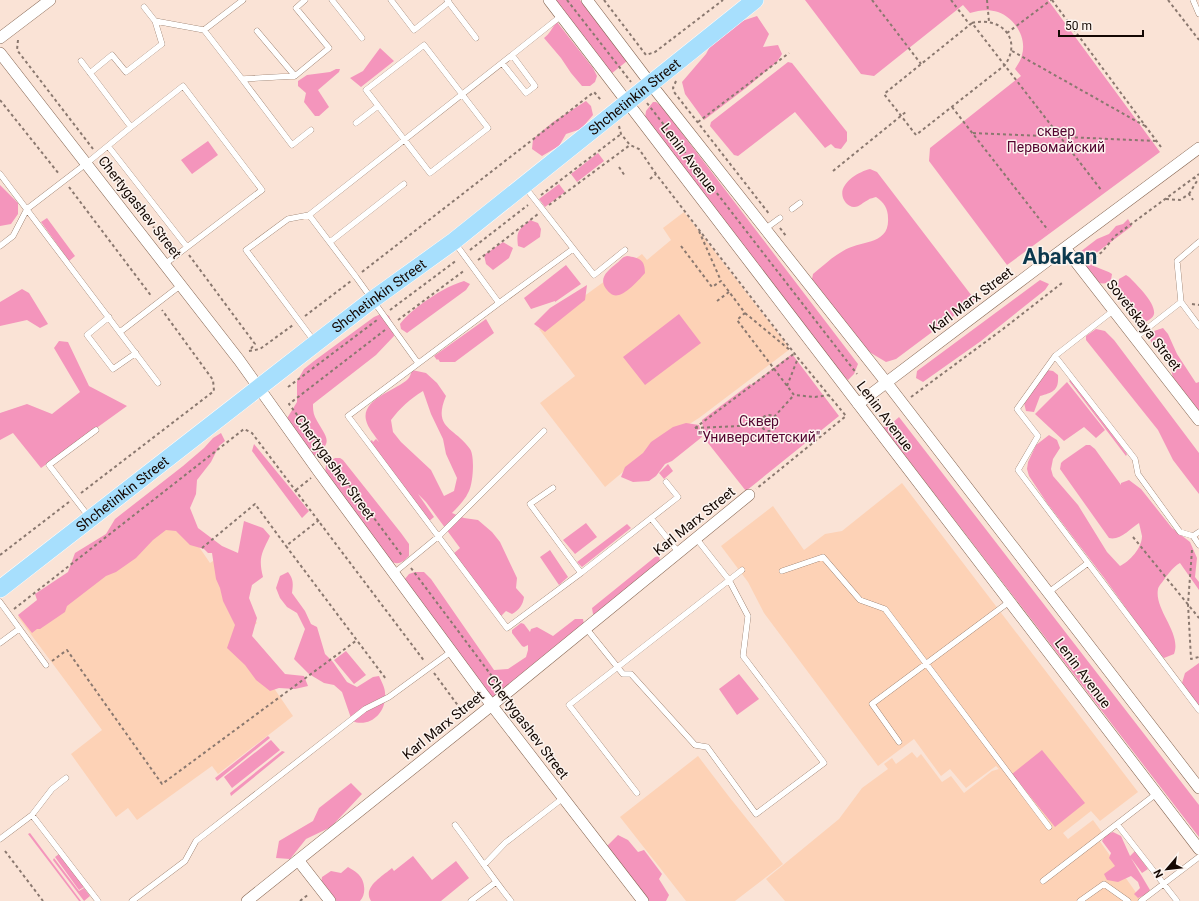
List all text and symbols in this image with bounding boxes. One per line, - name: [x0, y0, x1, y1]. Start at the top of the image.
- scale bar: [1059, 12, 1143, 38]
- text: 50 m: [1065, 19, 1092, 33]
- street label: Shchetinkin Street: [585, 55, 684, 138]
- street label: Lenin Avenue: [658, 120, 720, 196]
- park label: сквер Первомайский: [1007, 123, 1105, 155]
- street label: Chertygashev Street: [95, 153, 185, 262]
- district label: Abakan: [1023, 244, 1097, 269]
- street label: Shchetinkin Street: [329, 256, 429, 336]
- street label: Karl Marx Street: [926, 263, 1016, 336]
- street label: Sovetskaya Street: [1103, 276, 1185, 374]
- street label: Lenin Avenue: [854, 378, 916, 454]
- street label: Chertygashev Street: [292, 412, 379, 523]
- park label: Сквер "Университетский": [698, 413, 820, 445]
- street label: Shchetinkin Street: [73, 453, 172, 535]
- street label: Karl Marx Street: [650, 483, 738, 559]
- street label: Lenin Avenue: [1052, 635, 1114, 711]
- street label: Chertygashev Street: [484, 672, 572, 782]
- street label: Karl Marx Street: [399, 687, 487, 763]
- north arrow: [1147, 849, 1187, 889]
- text: N: [1151, 867, 1166, 880]

